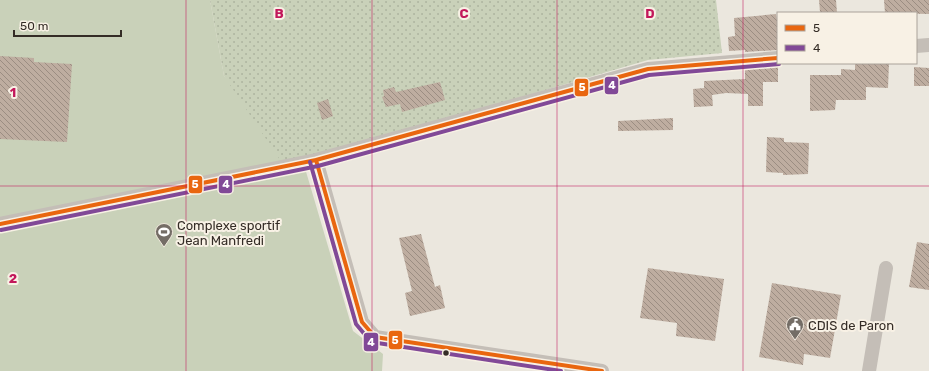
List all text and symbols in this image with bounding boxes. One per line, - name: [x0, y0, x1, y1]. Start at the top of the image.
- text: B: [274, 6, 284, 21]
- text: C: [459, 6, 469, 21]
- text: D: [645, 6, 655, 21]
- scale bar: [14, 12, 121, 38]
- legend: [777, 12, 917, 64]
- text: 50 m: [20, 19, 48, 33]
- text: 5: [813, 21, 820, 35]
- text: 4: [813, 41, 821, 55]
- line badge: 4: [604, 76, 619, 95]
- line badge: 5: [574, 78, 589, 97]
- text: 4: [608, 79, 616, 92]
- text: 5: [578, 81, 586, 94]
- text: 1: [10, 85, 16, 100]
- line badge: 5: [188, 175, 203, 194]
- line badge: 4: [218, 175, 233, 194]
- text: 5: [191, 178, 199, 191]
- text: 4: [222, 178, 230, 191]
- place label: Complexe sportif Jean Manfredi: [177, 218, 280, 248]
- sports icon: Complexe sportif Jean Manfredi: [154, 222, 174, 247]
- text: 2: [9, 271, 17, 286]
- public building icon: CDIS de Paron: [785, 315, 805, 340]
- place label: CDIS de Paron: [808, 318, 894, 333]
- line badge: 5: [388, 330, 403, 350]
- line badge: 4: [363, 332, 379, 352]
- text: 5: [391, 334, 399, 347]
- text: 4: [367, 336, 375, 349]
- unlabelled marker: [441, 348, 451, 358]

